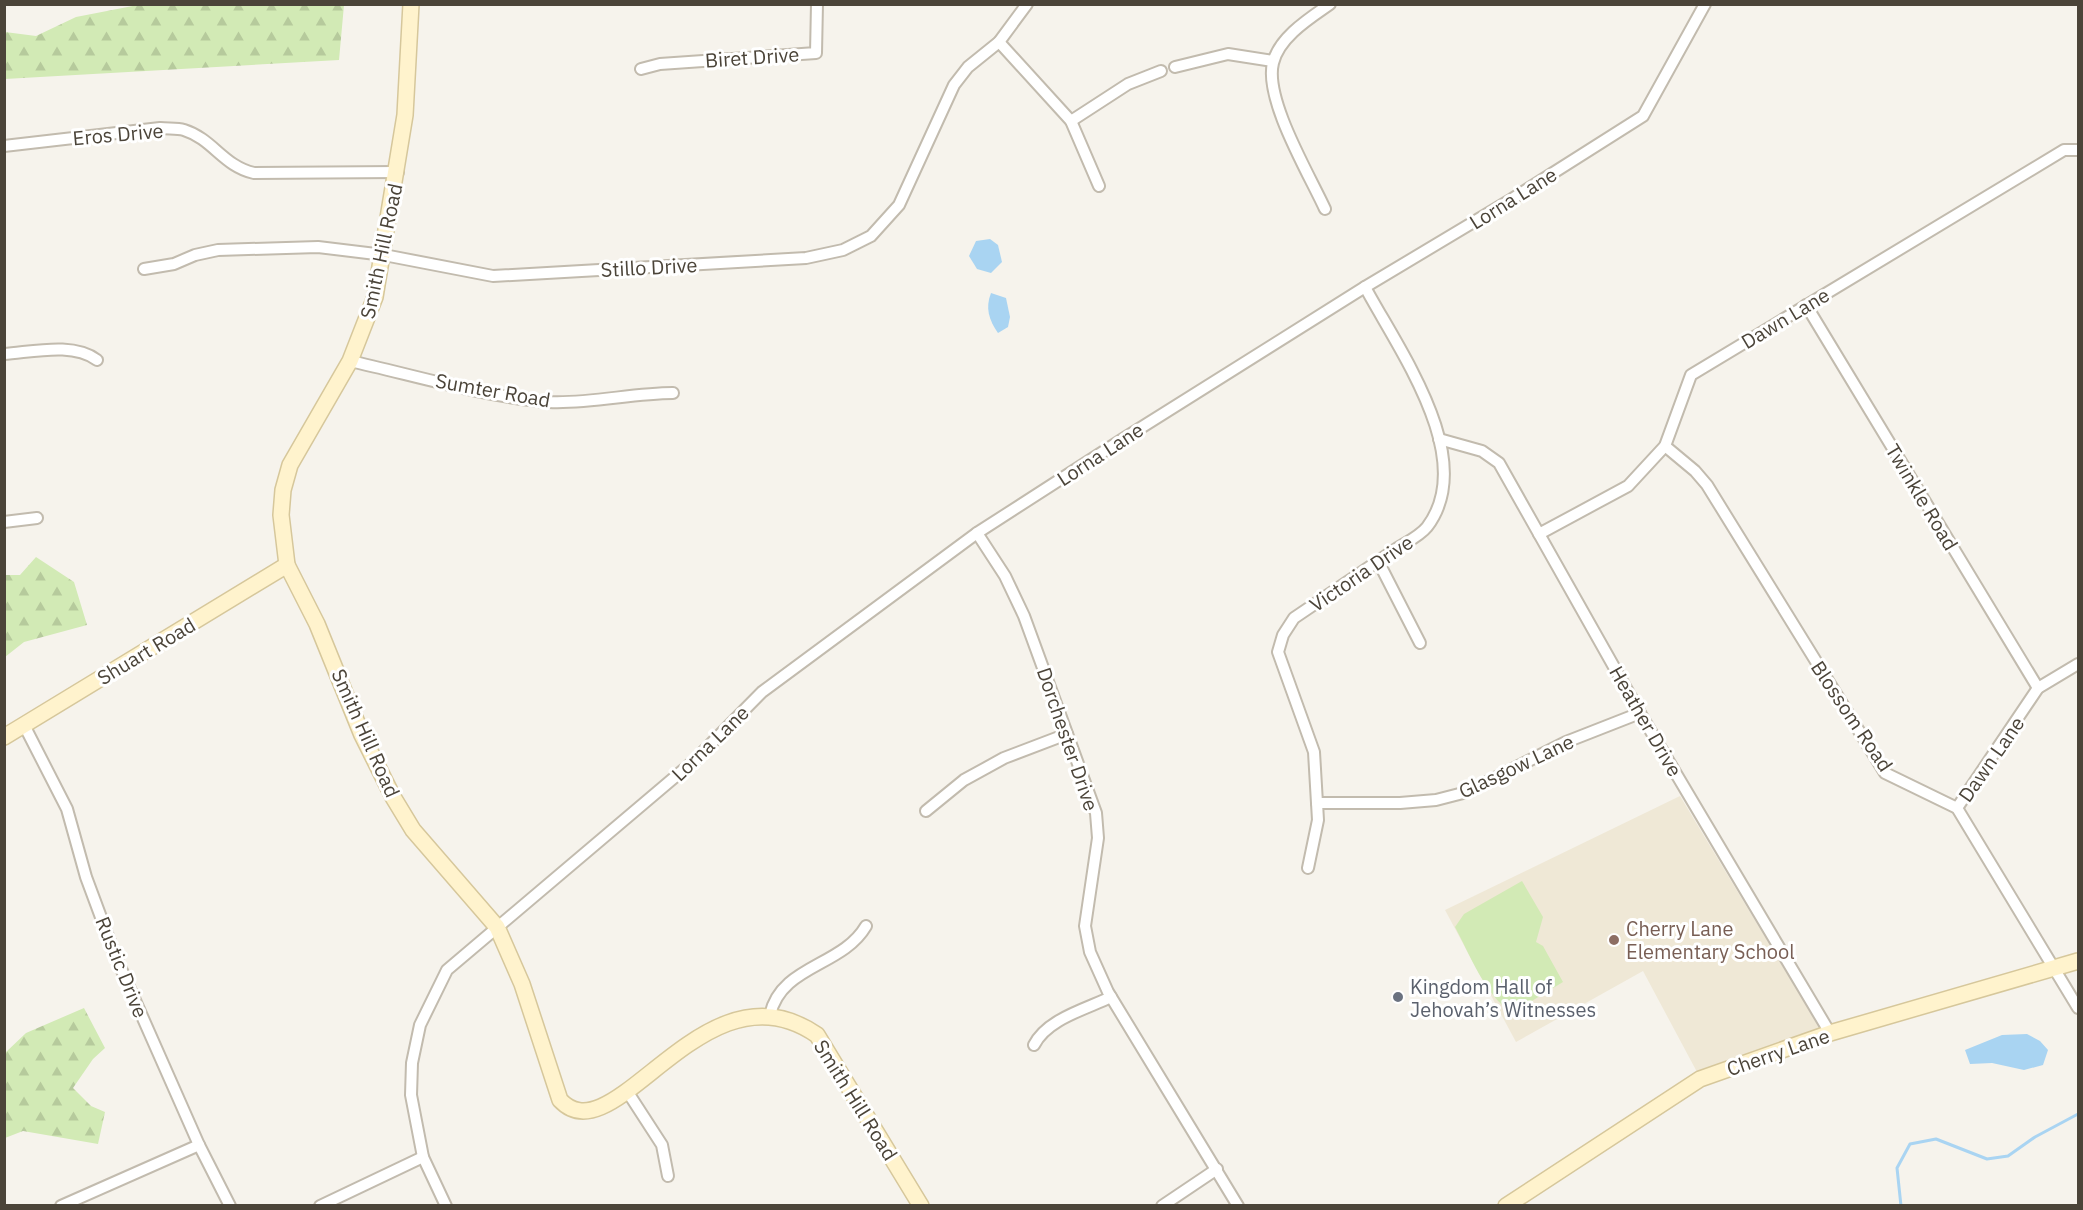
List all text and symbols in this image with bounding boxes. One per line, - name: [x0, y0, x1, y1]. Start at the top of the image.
- street label: Biret Drive: [704, 40, 800, 74]
- street label: Eros Drive: [72, 117, 165, 151]
- street label: Lorna Lane: [1464, 161, 1562, 235]
- street label: Smith Hill Road: [353, 181, 409, 321]
- street label: Stillo Drive: [600, 251, 698, 283]
- street label: Dawn Lane: [1736, 281, 1834, 355]
- street label: Sumter Road: [433, 367, 553, 413]
- street label: Lorna Lane: [1051, 416, 1149, 492]
- street label: Twinkle Road: [1880, 439, 1964, 555]
- street label: Victoria Drive: [1304, 528, 1418, 618]
- street label: Shuart Road: [92, 611, 200, 691]
- street label: Blossom Road: [1805, 655, 1899, 777]
- street label: Heather Drive: [1603, 661, 1689, 781]
- street label: Dorchester Drive: [1031, 664, 1105, 814]
- street label: Smith Hill Road: [326, 665, 406, 801]
- street label: Lorna Lane: [665, 699, 755, 787]
- street label: Dawn Lane: [1952, 711, 2030, 807]
- street label: Glasgow Lane: [1454, 728, 1578, 804]
- street label: Rustic Drive: [89, 912, 155, 1022]
- place label: Cherry Lane Elementary School: [1626, 915, 1795, 965]
- marker: Cherry Lane Elementary School: [1607, 933, 1621, 947]
- place label: Kingdom Hall of Jehovah’s Witnesses: [1410, 973, 1596, 1023]
- marker: Kingdom Hall of Jehovah’s Witnesses: [1391, 990, 1405, 1004]
- street label: Cherry Lane: [1723, 1022, 1833, 1082]
- street label: Smith Hill Road: [808, 1034, 904, 1166]

